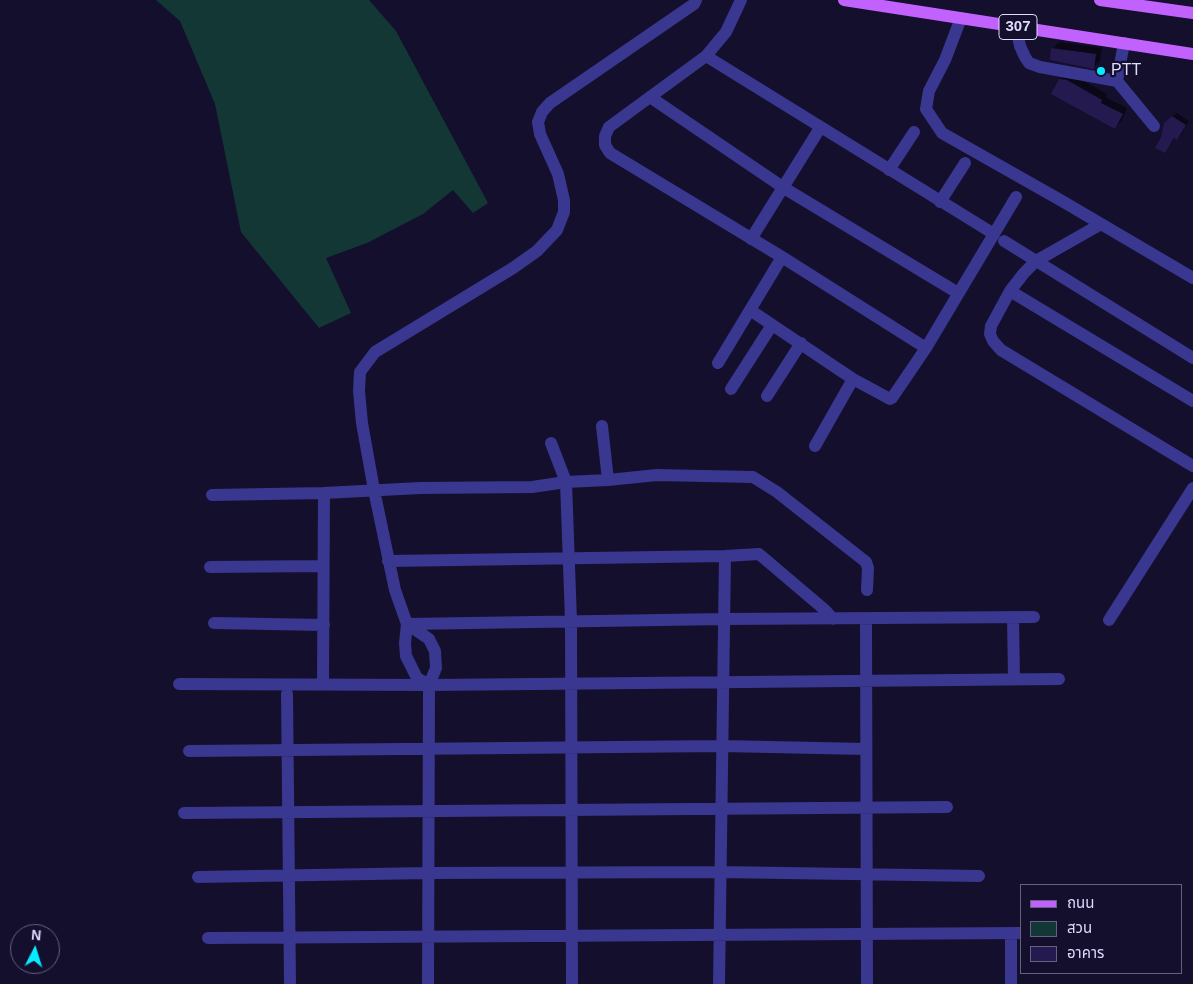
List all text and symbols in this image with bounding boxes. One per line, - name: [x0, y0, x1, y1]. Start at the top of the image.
- road number: 307: [999, 15, 1037, 40]
- place label: PTT: [1111, 61, 1141, 81]
- marker: PTT: [1095, 65, 1107, 77]
- legend: [1020, 884, 1183, 974]
- text: ถนน: [1067, 894, 1094, 911]
- text: สวน: [1067, 919, 1092, 936]
- north arrow: [10, 924, 60, 974]
- text: N: [30, 927, 42, 943]
- text: อาคาร: [1067, 944, 1104, 961]

